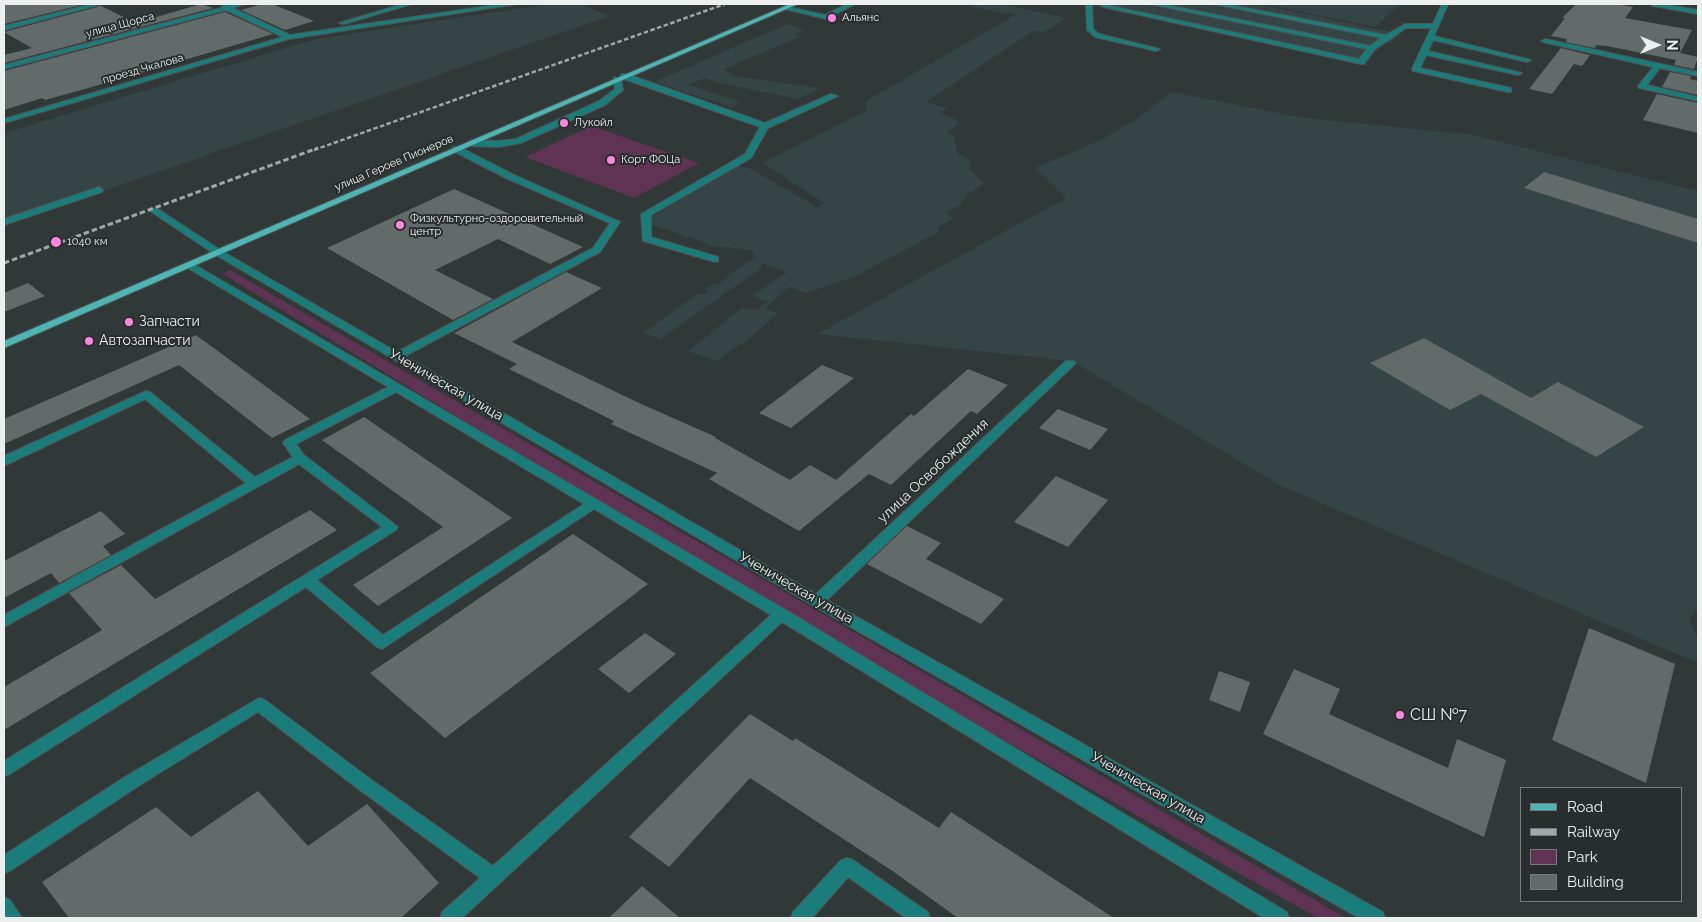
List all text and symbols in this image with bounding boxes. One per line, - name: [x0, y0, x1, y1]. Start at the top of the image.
- street label: улица Щорса: [84, 10, 156, 40]
- place label: Альянс: [842, 11, 879, 25]
- marker: Альянс: [826, 12, 838, 24]
- north arrow: [1632, 20, 1682, 70]
- text: N: [1664, 40, 1680, 50]
- street label: проезд Чкалова: [101, 51, 185, 87]
- place label: Лукойл: [574, 116, 613, 130]
- marker: Лукойл: [558, 117, 570, 129]
- street label: улица Героев Пионеров: [333, 132, 455, 194]
- place label: Корт ФОЦа: [621, 153, 680, 167]
- marker: Корт ФОЦа: [605, 154, 617, 166]
- place label: Физкультурно-оздоровительный центр: [410, 212, 583, 238]
- marker: Физкультурно-оздоровительный центр: [394, 219, 406, 231]
- marker: 1040 км: [49, 235, 63, 249]
- place label: 1040 км: [67, 235, 107, 249]
- place label: Запчасти: [139, 314, 200, 330]
- marker: Запчасти: [123, 316, 135, 328]
- place label: Автозапчасти: [99, 333, 191, 349]
- marker: Автозапчасти: [83, 335, 95, 347]
- street label: Ученическая улица: [386, 345, 506, 425]
- street label: улица Освобождения: [874, 415, 992, 527]
- street label: Ученическая улица: [736, 548, 856, 628]
- place label: СШ №7: [1410, 705, 1467, 725]
- marker: СШ №7: [1394, 709, 1406, 721]
- street label: Ученическая улица: [1088, 748, 1208, 828]
- legend: [1520, 787, 1682, 902]
- text: Road: [1567, 798, 1603, 816]
- text: Railway: [1567, 823, 1620, 841]
- text: Park: [1567, 848, 1598, 866]
- text: Building: [1567, 873, 1624, 891]

